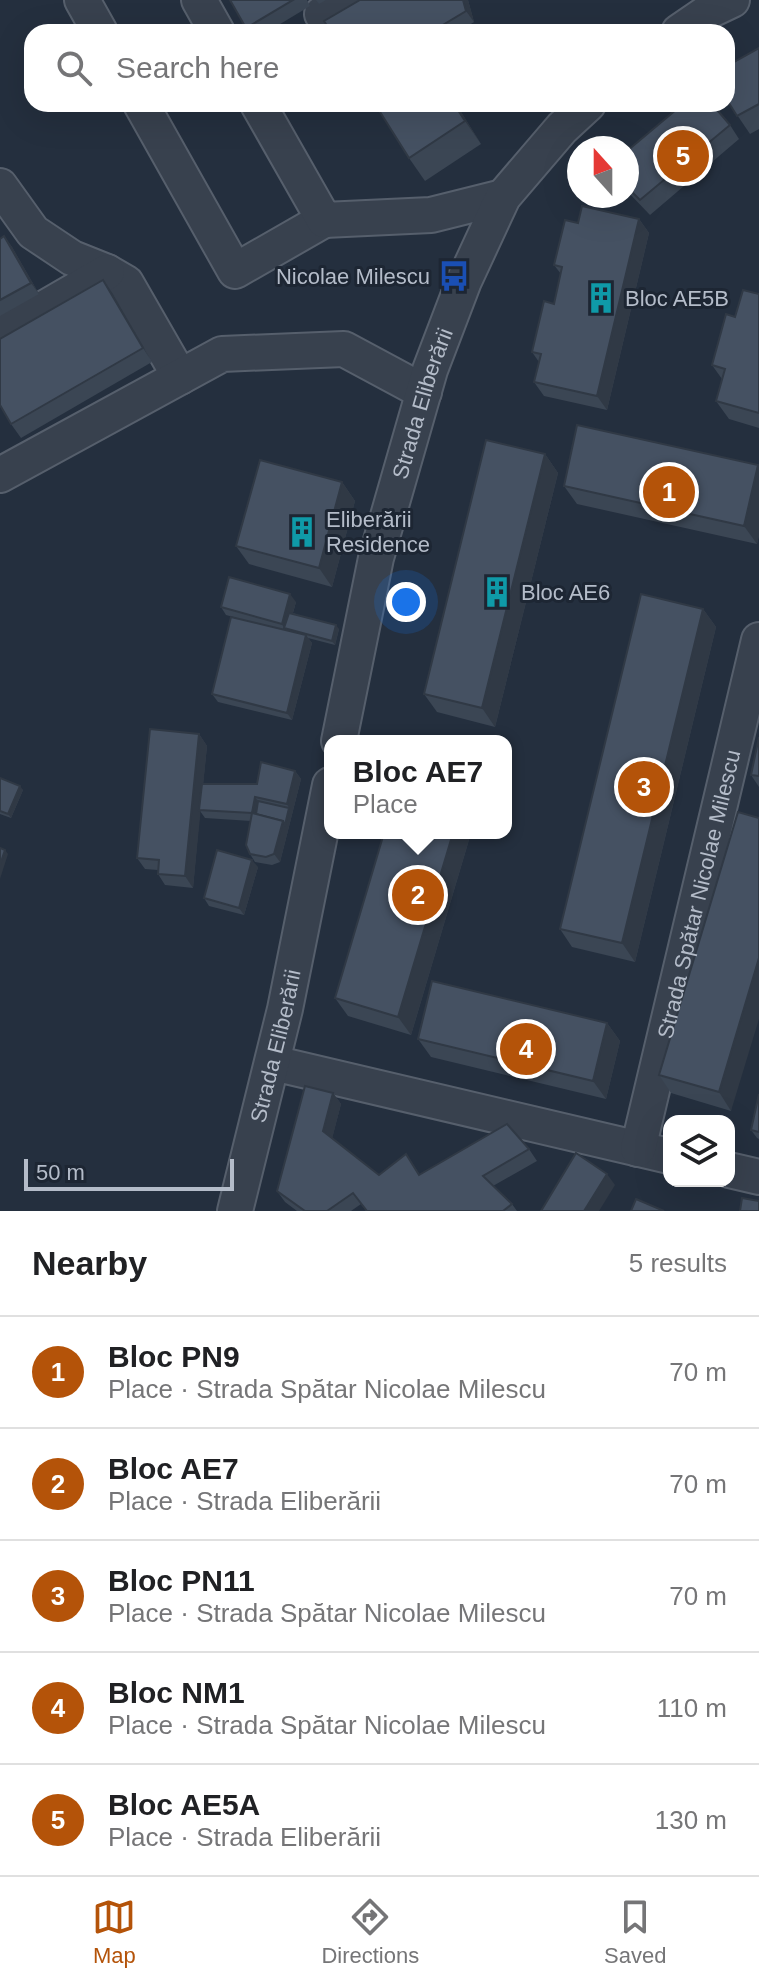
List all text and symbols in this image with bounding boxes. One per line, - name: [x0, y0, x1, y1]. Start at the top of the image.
- search box: [24, 24, 735, 112]
- icon: search: [52, 46, 96, 90]
- text: Search here: [116, 51, 279, 84]
- pin: 5: [657, 126, 709, 186]
- north arrow: [567, 136, 639, 208]
- bus stop icon: Nicolae Milescu: [437, 259, 471, 293]
- place label: Nicolae Milescu: [276, 264, 430, 289]
- building icon: Bloc AE5B: [584, 281, 618, 315]
- place label: Bloc AE5B: [625, 286, 729, 311]
- street label: Strada Eliberării: [387, 324, 457, 482]
- pin: 1: [643, 462, 695, 522]
- place label: Eliberării Residence: [326, 507, 430, 557]
- building icon: Eliberării Residence: [285, 515, 319, 549]
- building icon: Bloc AE6: [480, 575, 514, 609]
- place label: Bloc AE6: [521, 580, 610, 605]
- your location: [386, 582, 426, 622]
- popup: [324, 735, 512, 839]
- street label: Strada Spătar Nicolae Milescu: [652, 747, 745, 1041]
- text: Bloc AE7: [353, 755, 483, 788]
- pin: 3: [618, 757, 670, 817]
- text: Place: [353, 789, 418, 819]
- pin: 2: [392, 865, 444, 925]
- street label: Strada Eliberării: [245, 967, 305, 1125]
- pin: 4: [500, 1019, 552, 1079]
- map controls: [663, 1115, 735, 1187]
- button: layers: [663, 1115, 735, 1187]
- scale bar: [24, 1155, 234, 1191]
- text: 50 m: [36, 1160, 85, 1185]
- text: Nearby: [32, 1244, 147, 1282]
- text: 5 results: [629, 1248, 727, 1278]
- text: Bloc PN9: [108, 1340, 240, 1373]
- text: 1: [51, 1357, 65, 1387]
- text: 70 m: [669, 1357, 727, 1387]
- text: Place · Strada Spătar Nicolae Milescu: [108, 1374, 546, 1404]
- text: Bloc AE7: [108, 1452, 239, 1485]
- text: 2: [51, 1469, 65, 1499]
- text: 70 m: [669, 1469, 727, 1499]
- text: Place · Strada Eliberării: [108, 1486, 381, 1516]
- text: Bloc PN11: [108, 1564, 255, 1597]
- text: 3: [51, 1581, 65, 1611]
- text: 70 m: [669, 1581, 727, 1611]
- text: Place · Strada Spătar Nicolae Milescu: [108, 1598, 546, 1628]
- text: Bloc NM1: [108, 1676, 245, 1709]
- text: 4: [51, 1693, 65, 1723]
- text: 110 m: [657, 1693, 727, 1723]
- text: Place · Strada Spătar Nicolae Milescu: [108, 1710, 546, 1740]
- text: Bloc AE5A: [108, 1788, 260, 1821]
- text: 5: [51, 1805, 65, 1835]
- text: 130 m: [655, 1805, 727, 1835]
- text: Place · Strada Eliberării: [108, 1822, 381, 1852]
- tab: Map: [92, 1895, 136, 1969]
- tab: Directions: [321, 1895, 419, 1969]
- tab: Saved: [604, 1895, 667, 1969]

